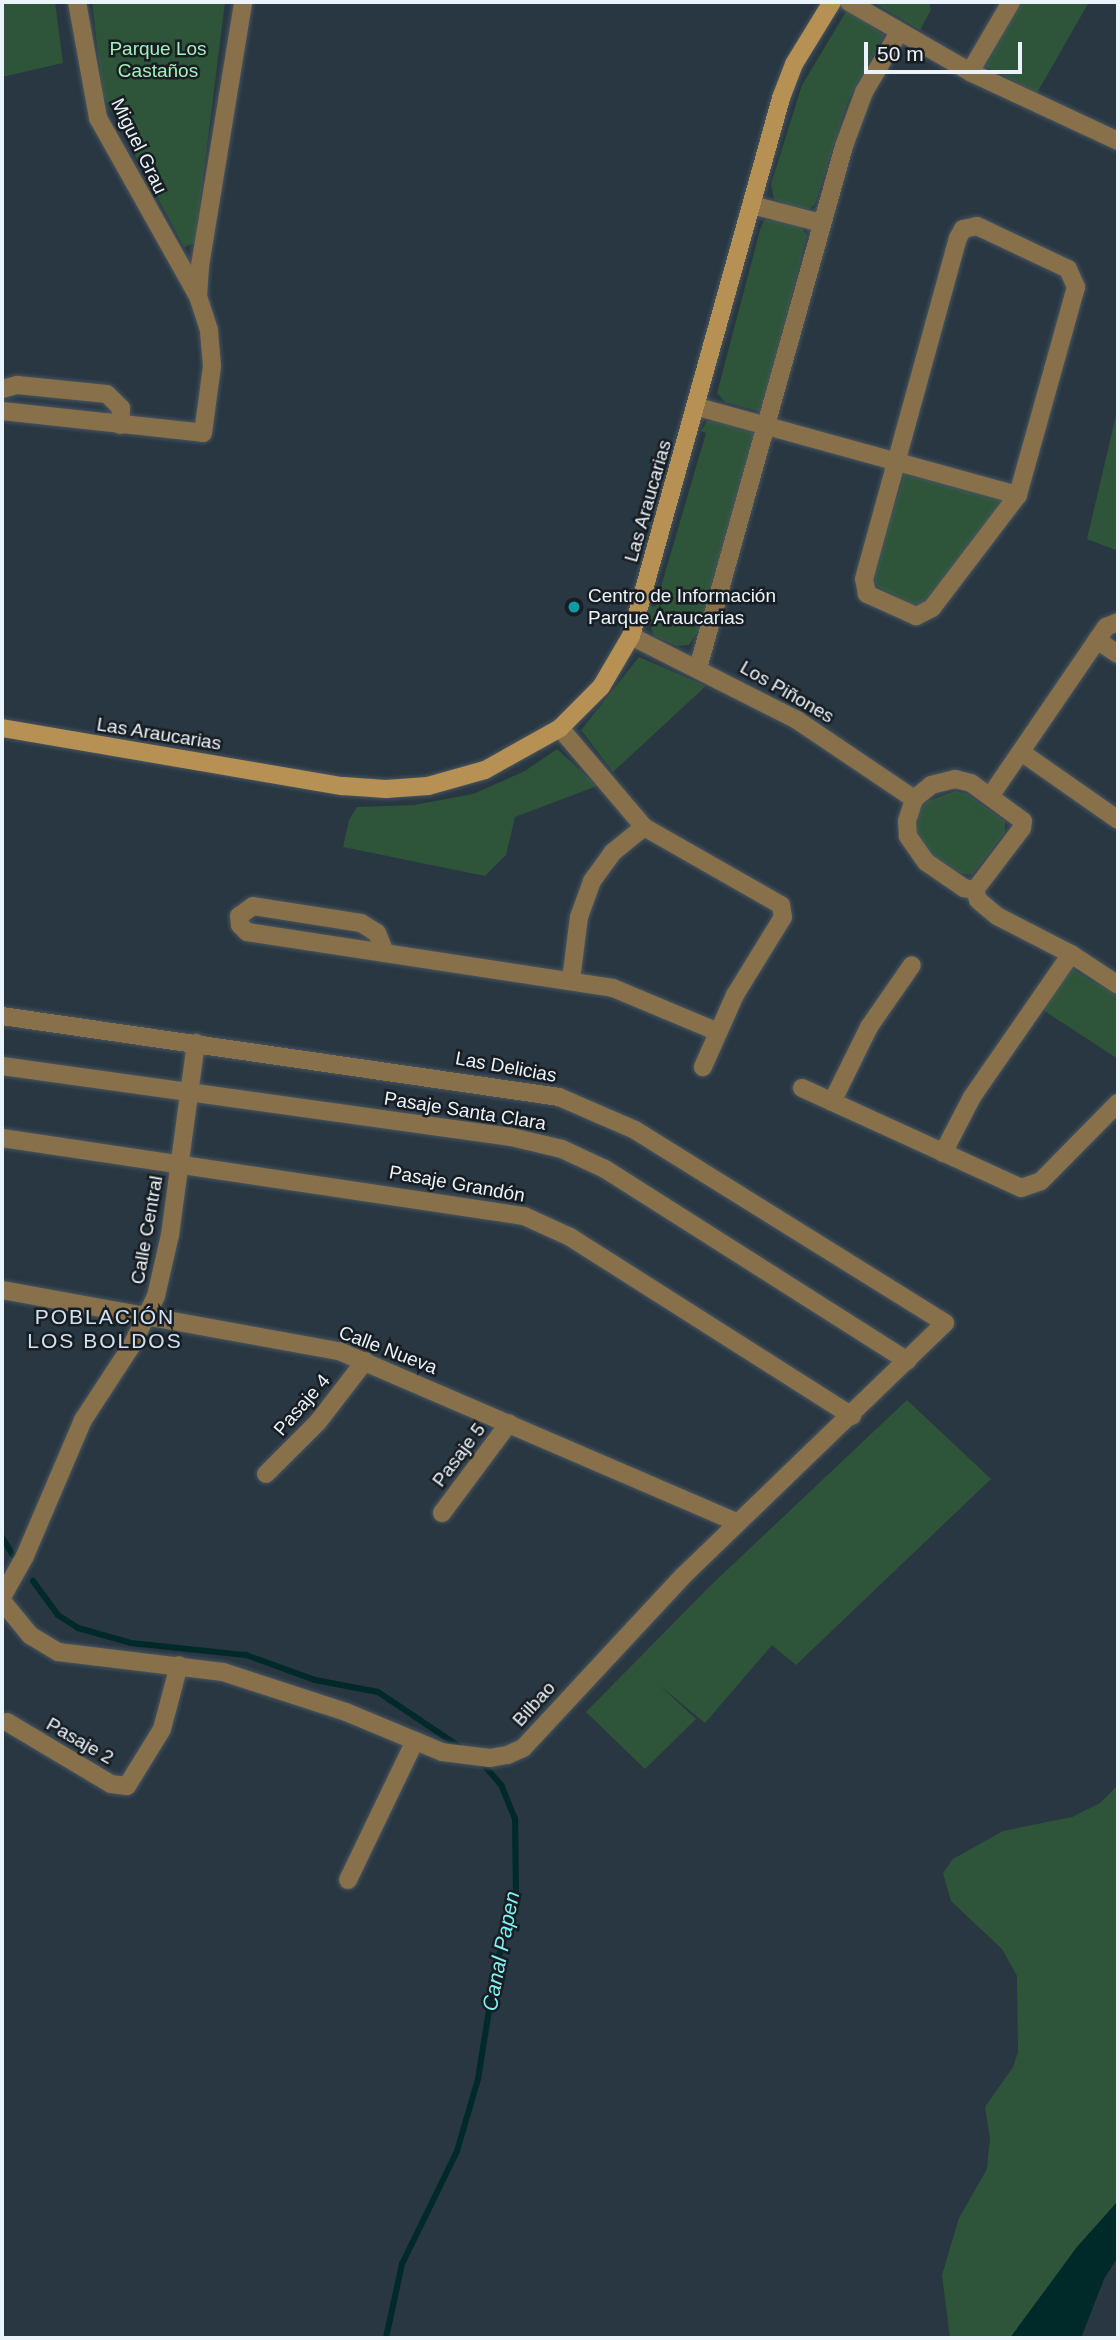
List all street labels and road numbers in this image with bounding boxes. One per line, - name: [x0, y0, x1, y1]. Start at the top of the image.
- street label: Miguel Grau: [106, 94, 172, 198]
- street label: Las Araucarias: [620, 437, 676, 565]
- street label: Los Piñones: [736, 656, 838, 728]
- street label: Las Araucarias: [95, 713, 223, 755]
- street label: Las Delicias: [454, 1047, 558, 1087]
- street label: Pasaje Santa Clara: [382, 1087, 548, 1135]
- street label: Pasaje Grandón: [387, 1161, 527, 1207]
- street label: Calle Central: [126, 1174, 168, 1286]
- street label: Calle Nueva: [336, 1321, 440, 1379]
- street label: Pasaje 4: [269, 1370, 335, 1440]
- street label: Pasaje 5: [428, 1419, 490, 1491]
- street label: Bilbao: [508, 1677, 560, 1731]
- street label: Pasaje 2: [42, 1713, 118, 1769]

